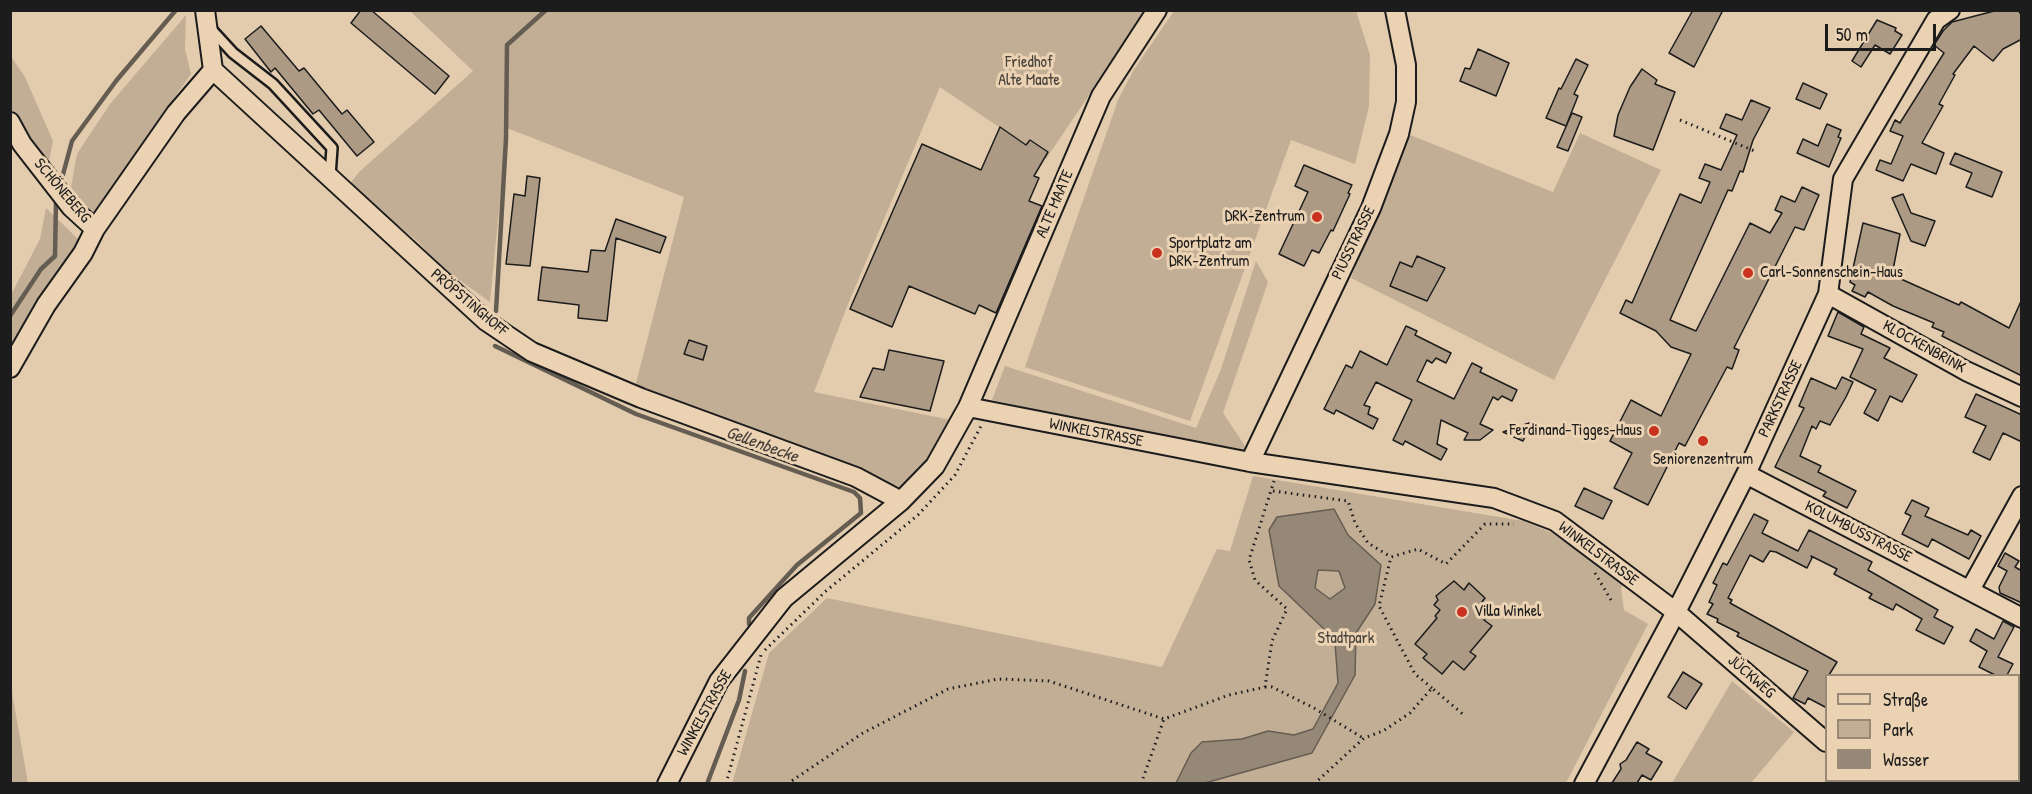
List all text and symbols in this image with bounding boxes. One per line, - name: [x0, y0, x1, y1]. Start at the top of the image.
- scale bar: [1828, 12, 1939, 50]
- text: 50 m: [1836, 22, 1868, 47]
- park label: Friedhof Alte Maate: [998, 53, 1060, 91]
- street label: SCHÖNEBERG: [30, 155, 94, 227]
- street label: ALTE MAATE: [1032, 167, 1078, 241]
- street label: PIUSSTRASSE: [1328, 203, 1380, 283]
- place label: DRK-Zentrum: [1225, 207, 1305, 227]
- marker: DRK-Zentrum: [1310, 210, 1324, 224]
- place label: Sportplatz am DRK-Zentrum: [1169, 234, 1252, 272]
- marker: Sportplatz am DRK-Zentrum: [1150, 246, 1164, 260]
- place label: Carl-Sonnenschein-Haus: [1760, 263, 1903, 283]
- street label: PRÖPSTINGHOFF: [427, 265, 511, 341]
- marker: Carl-Sonnenschein-Haus: [1741, 266, 1755, 280]
- street label: KLOCKENBRINK: [1879, 316, 1969, 378]
- street label: PARKSTRASSE: [1755, 357, 1807, 441]
- street label: WINKELSTRASSE: [1047, 414, 1145, 452]
- place label: Ferdinand-Tigges-Haus: [1510, 421, 1642, 441]
- water label: Gellenbecke: [723, 422, 801, 468]
- marker: Ferdinand-Tigges-Haus: [1647, 424, 1661, 438]
- marker: Seniorenzentrum: [1696, 434, 1710, 448]
- place label: Seniorenzentrum: [1653, 450, 1753, 470]
- street label: KOLUMBUSSTRASSE: [1801, 497, 1915, 567]
- street label: WINKELSTRASSE: [1554, 518, 1642, 590]
- place label: Villa Winkel: [1474, 602, 1541, 622]
- marker: Villa Winkel: [1455, 605, 1469, 619]
- park label: Stadtpark: [1318, 629, 1374, 649]
- street label: JÜCKWEG: [1723, 651, 1779, 703]
- street label: WINKELSTRASSE: [674, 667, 736, 759]
- legend: [1825, 674, 2020, 782]
- text: Straße: [1883, 687, 1928, 712]
- text: Park: [1883, 717, 1913, 742]
- text: Wasser: [1883, 747, 1929, 772]

